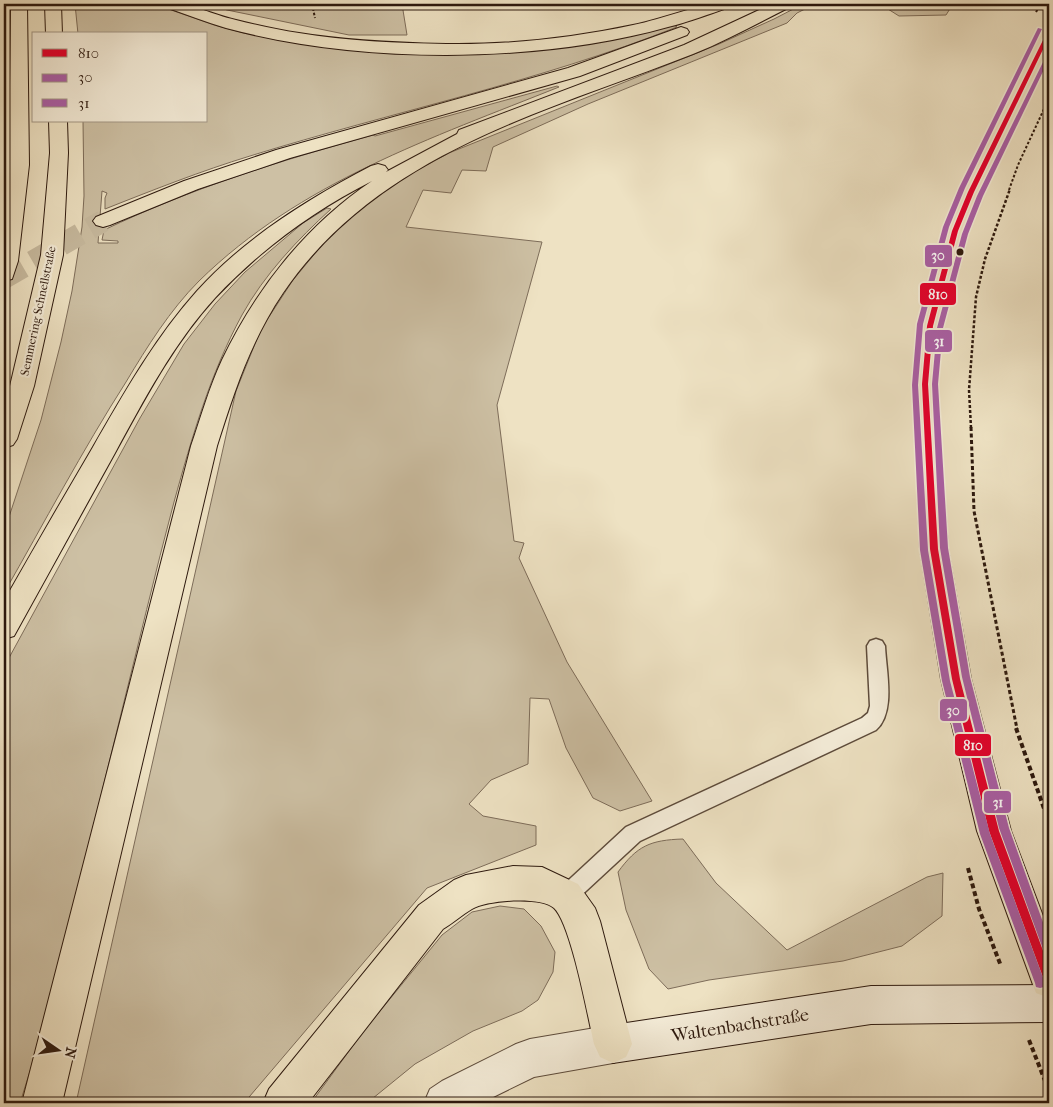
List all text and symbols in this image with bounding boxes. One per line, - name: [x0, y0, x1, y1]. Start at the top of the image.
- legend: [32, 32, 208, 122]
- text: 810: [78, 44, 99, 62]
- text: 30: [78, 68, 92, 86]
- text: 31: [78, 94, 90, 112]
- line badge: 30: [924, 244, 953, 268]
- street label: Semmering Schnellstraße: [17, 245, 59, 377]
- text: 30: [931, 247, 945, 264]
- unlabelled marker: [955, 247, 965, 257]
- line badge: 810: [919, 282, 957, 306]
- text: 810: [928, 286, 948, 303]
- line badge: 31: [924, 329, 953, 353]
- text: 31: [934, 333, 944, 350]
- line badge: 30: [939, 698, 968, 722]
- text: 30: [946, 702, 960, 719]
- line badge: 810: [954, 733, 992, 757]
- text: 810: [963, 737, 983, 754]
- line badge: 31: [983, 790, 1012, 814]
- text: 31: [993, 794, 1003, 811]
- street label: Waltenbachstraße: [669, 1004, 810, 1047]
- north arrow: [32, 1024, 82, 1074]
- text: N: [61, 1046, 80, 1060]

